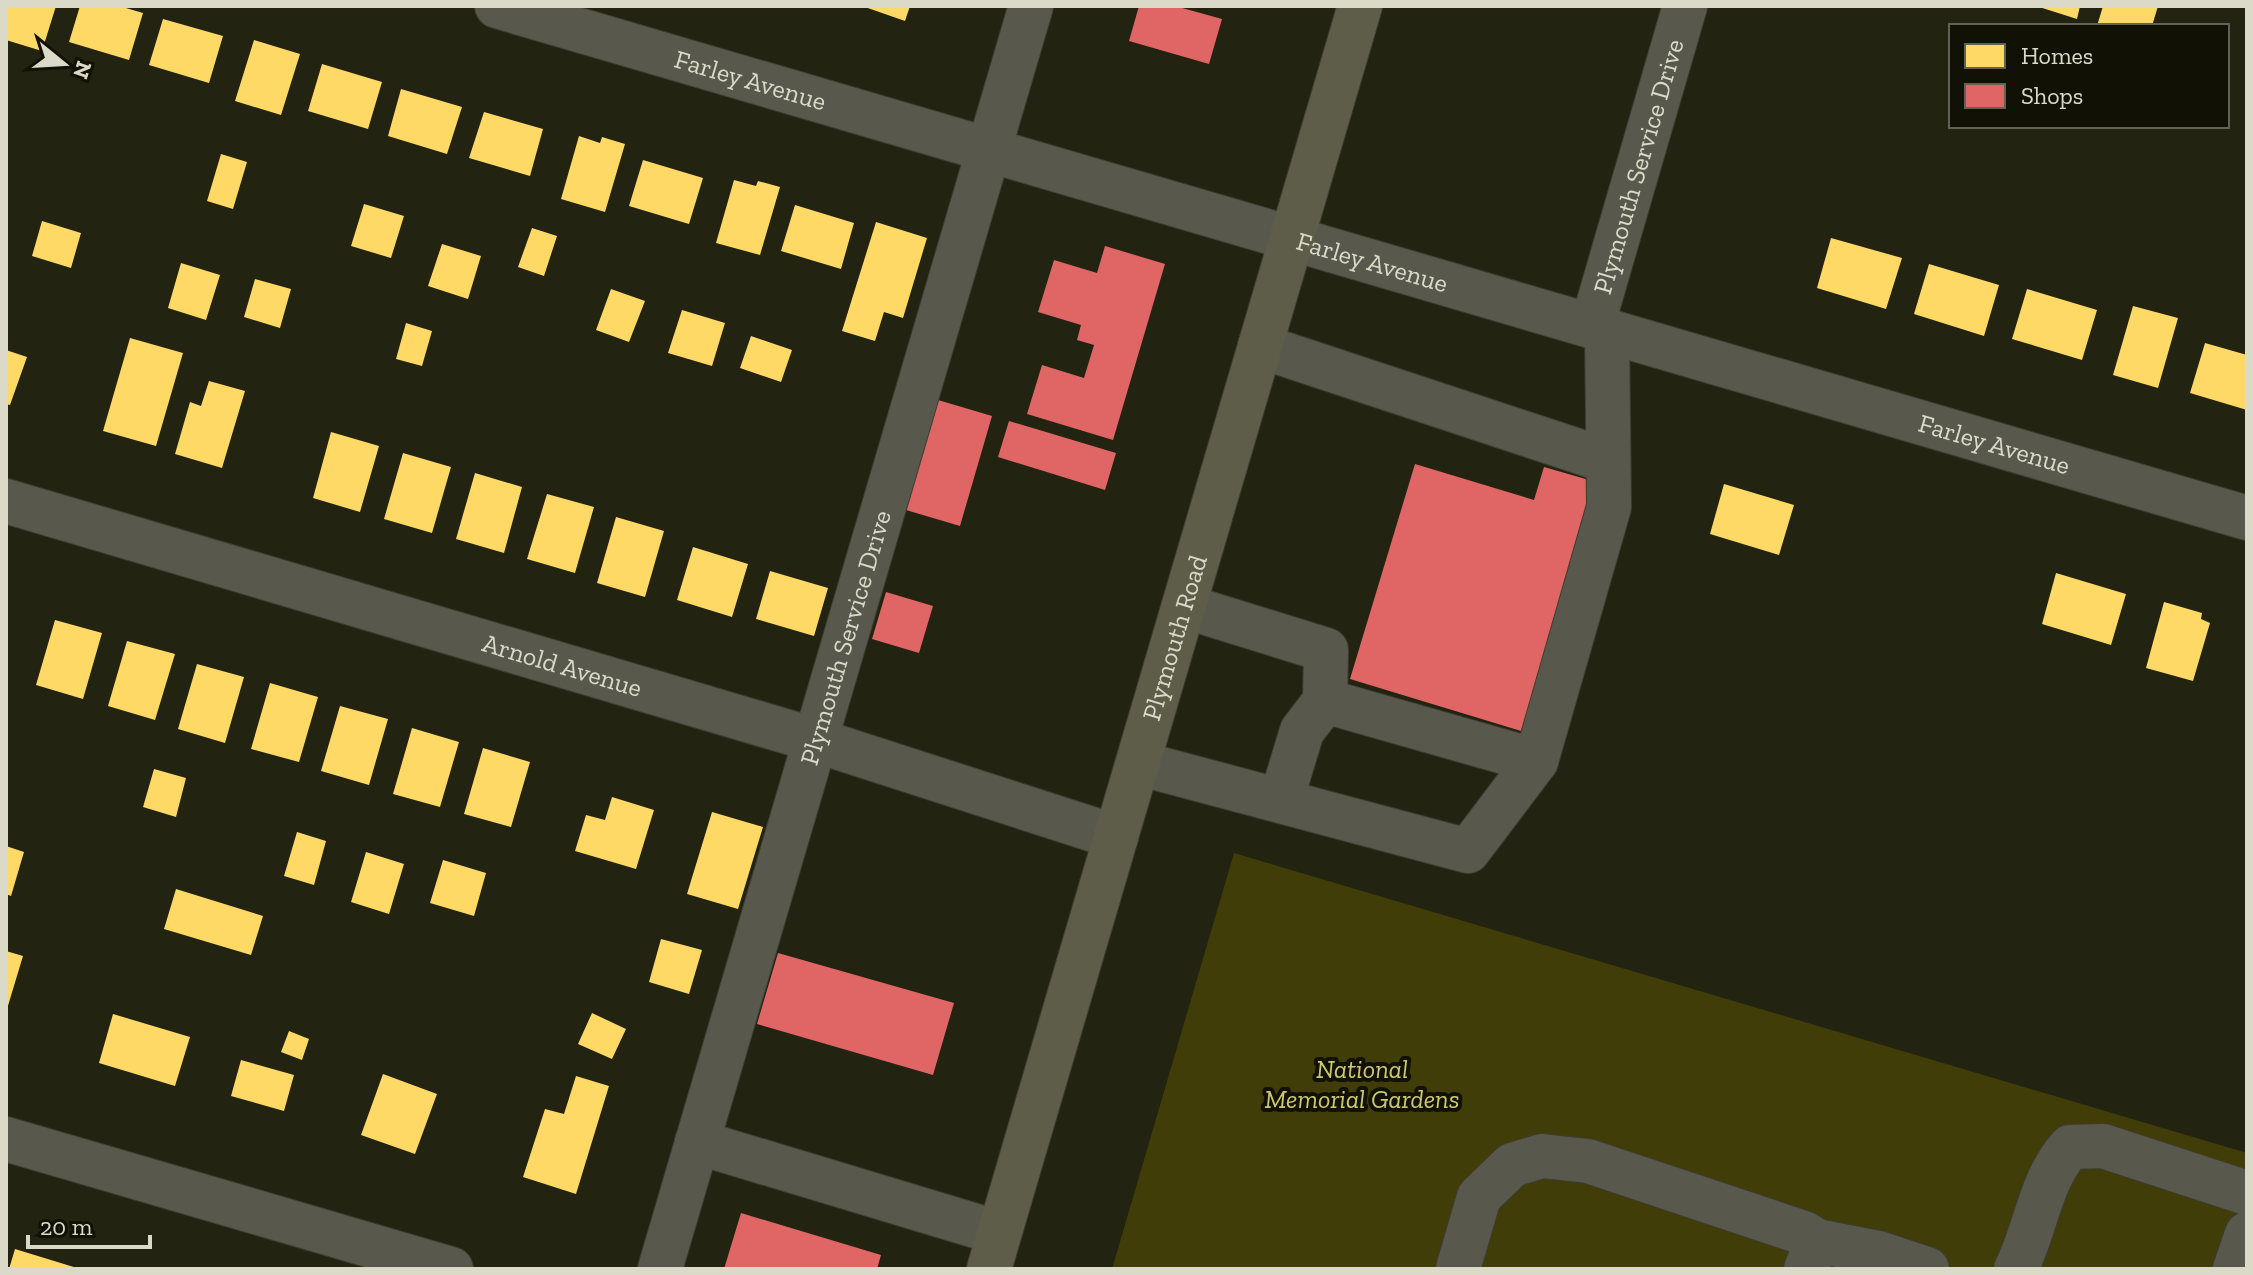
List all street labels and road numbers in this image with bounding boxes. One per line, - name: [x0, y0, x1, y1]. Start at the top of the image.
- street label: Plymouth Service Drive: [1586, 35, 1691, 298]
- street label: Farley Avenue: [671, 43, 830, 117]
- street label: Farley Avenue: [1293, 225, 1452, 299]
- street label: Farley Avenue: [1915, 407, 2074, 481]
- street label: Plymouth Service Drive: [793, 507, 898, 769]
- street label: Plymouth Road: [1135, 551, 1214, 724]
- street label: Arnold Avenue: [479, 627, 646, 704]

